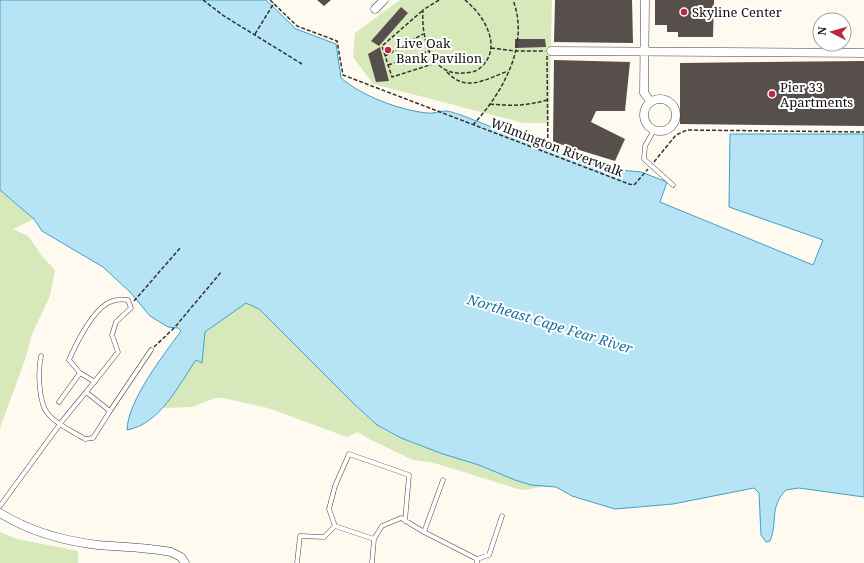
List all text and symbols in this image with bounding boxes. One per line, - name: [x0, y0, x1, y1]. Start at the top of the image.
- place label: Skyline Center: [692, 3, 782, 21]
- marker: Skyline Center: [679, 7, 689, 17]
- north arrow: [812, 12, 852, 52]
- text: N: [814, 25, 830, 36]
- place label: Live Oak Bank Pavilion: [396, 34, 483, 67]
- marker: Live Oak Bank Pavilion: [383, 45, 393, 55]
- place label: Pier 33 Apartments: [780, 78, 853, 111]
- marker: Pier 33 Apartments: [767, 89, 777, 99]
- street label: Wilmington Riverwalk: [488, 113, 626, 181]
- water label: Northeast Cape Fear River: [464, 289, 636, 358]

